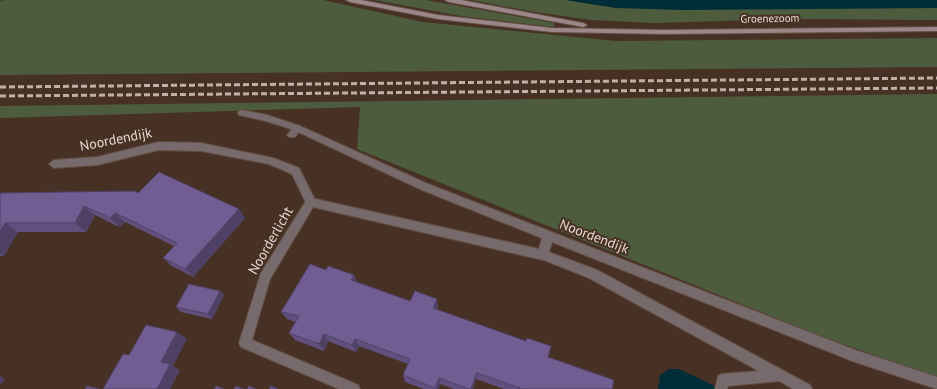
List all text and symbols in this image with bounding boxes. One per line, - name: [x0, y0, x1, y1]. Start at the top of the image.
- street label: Groenezoom: [740, 12, 800, 26]
- street label: Noordendijk: [78, 125, 154, 155]
- street label: Noorderlicht: [245, 204, 297, 278]
- street label: Noordendijk: [557, 216, 631, 258]

